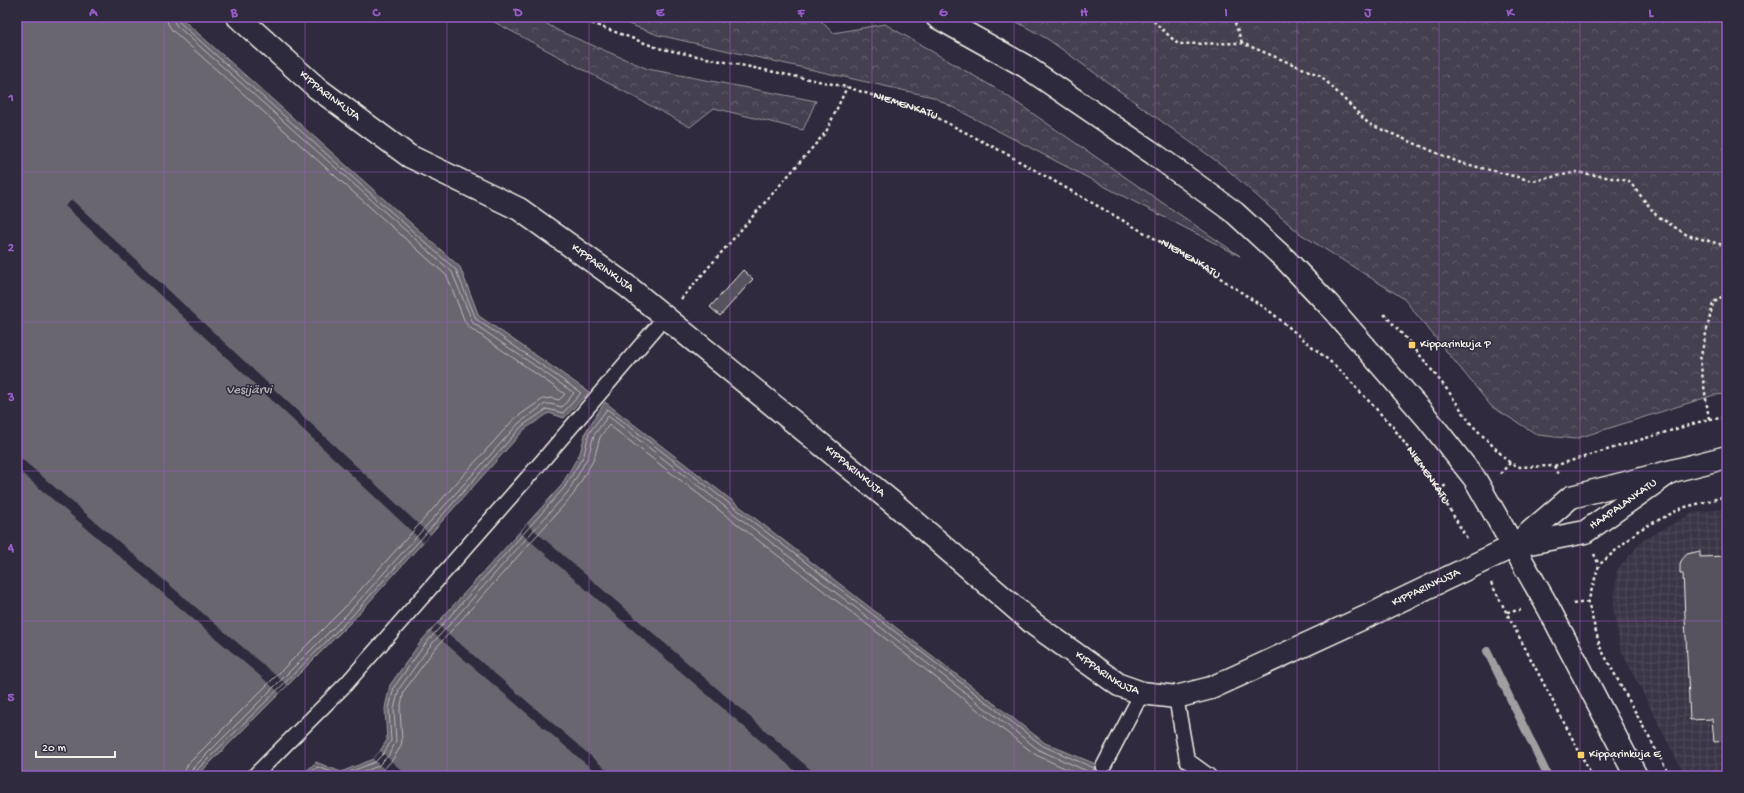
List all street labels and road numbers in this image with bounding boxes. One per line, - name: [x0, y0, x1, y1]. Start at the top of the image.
- street label: KIPPARINKUJA: [296, 68, 363, 125]
- street label: NIEMENKATU: [871, 89, 940, 124]
- street label: NIEMENKATU: [1158, 236, 1223, 283]
- street label: KIPPARINKUJA: [568, 241, 637, 296]
- street label: KIPPARINKUJA: [822, 443, 888, 501]
- street label: NIEMENKATU: [1402, 444, 1452, 507]
- street label: HAAPALANKATU: [1587, 476, 1660, 533]
- street label: KIPPARINKUJA: [1390, 565, 1463, 610]
- street label: KIPPARINKUJA: [1072, 648, 1142, 699]

